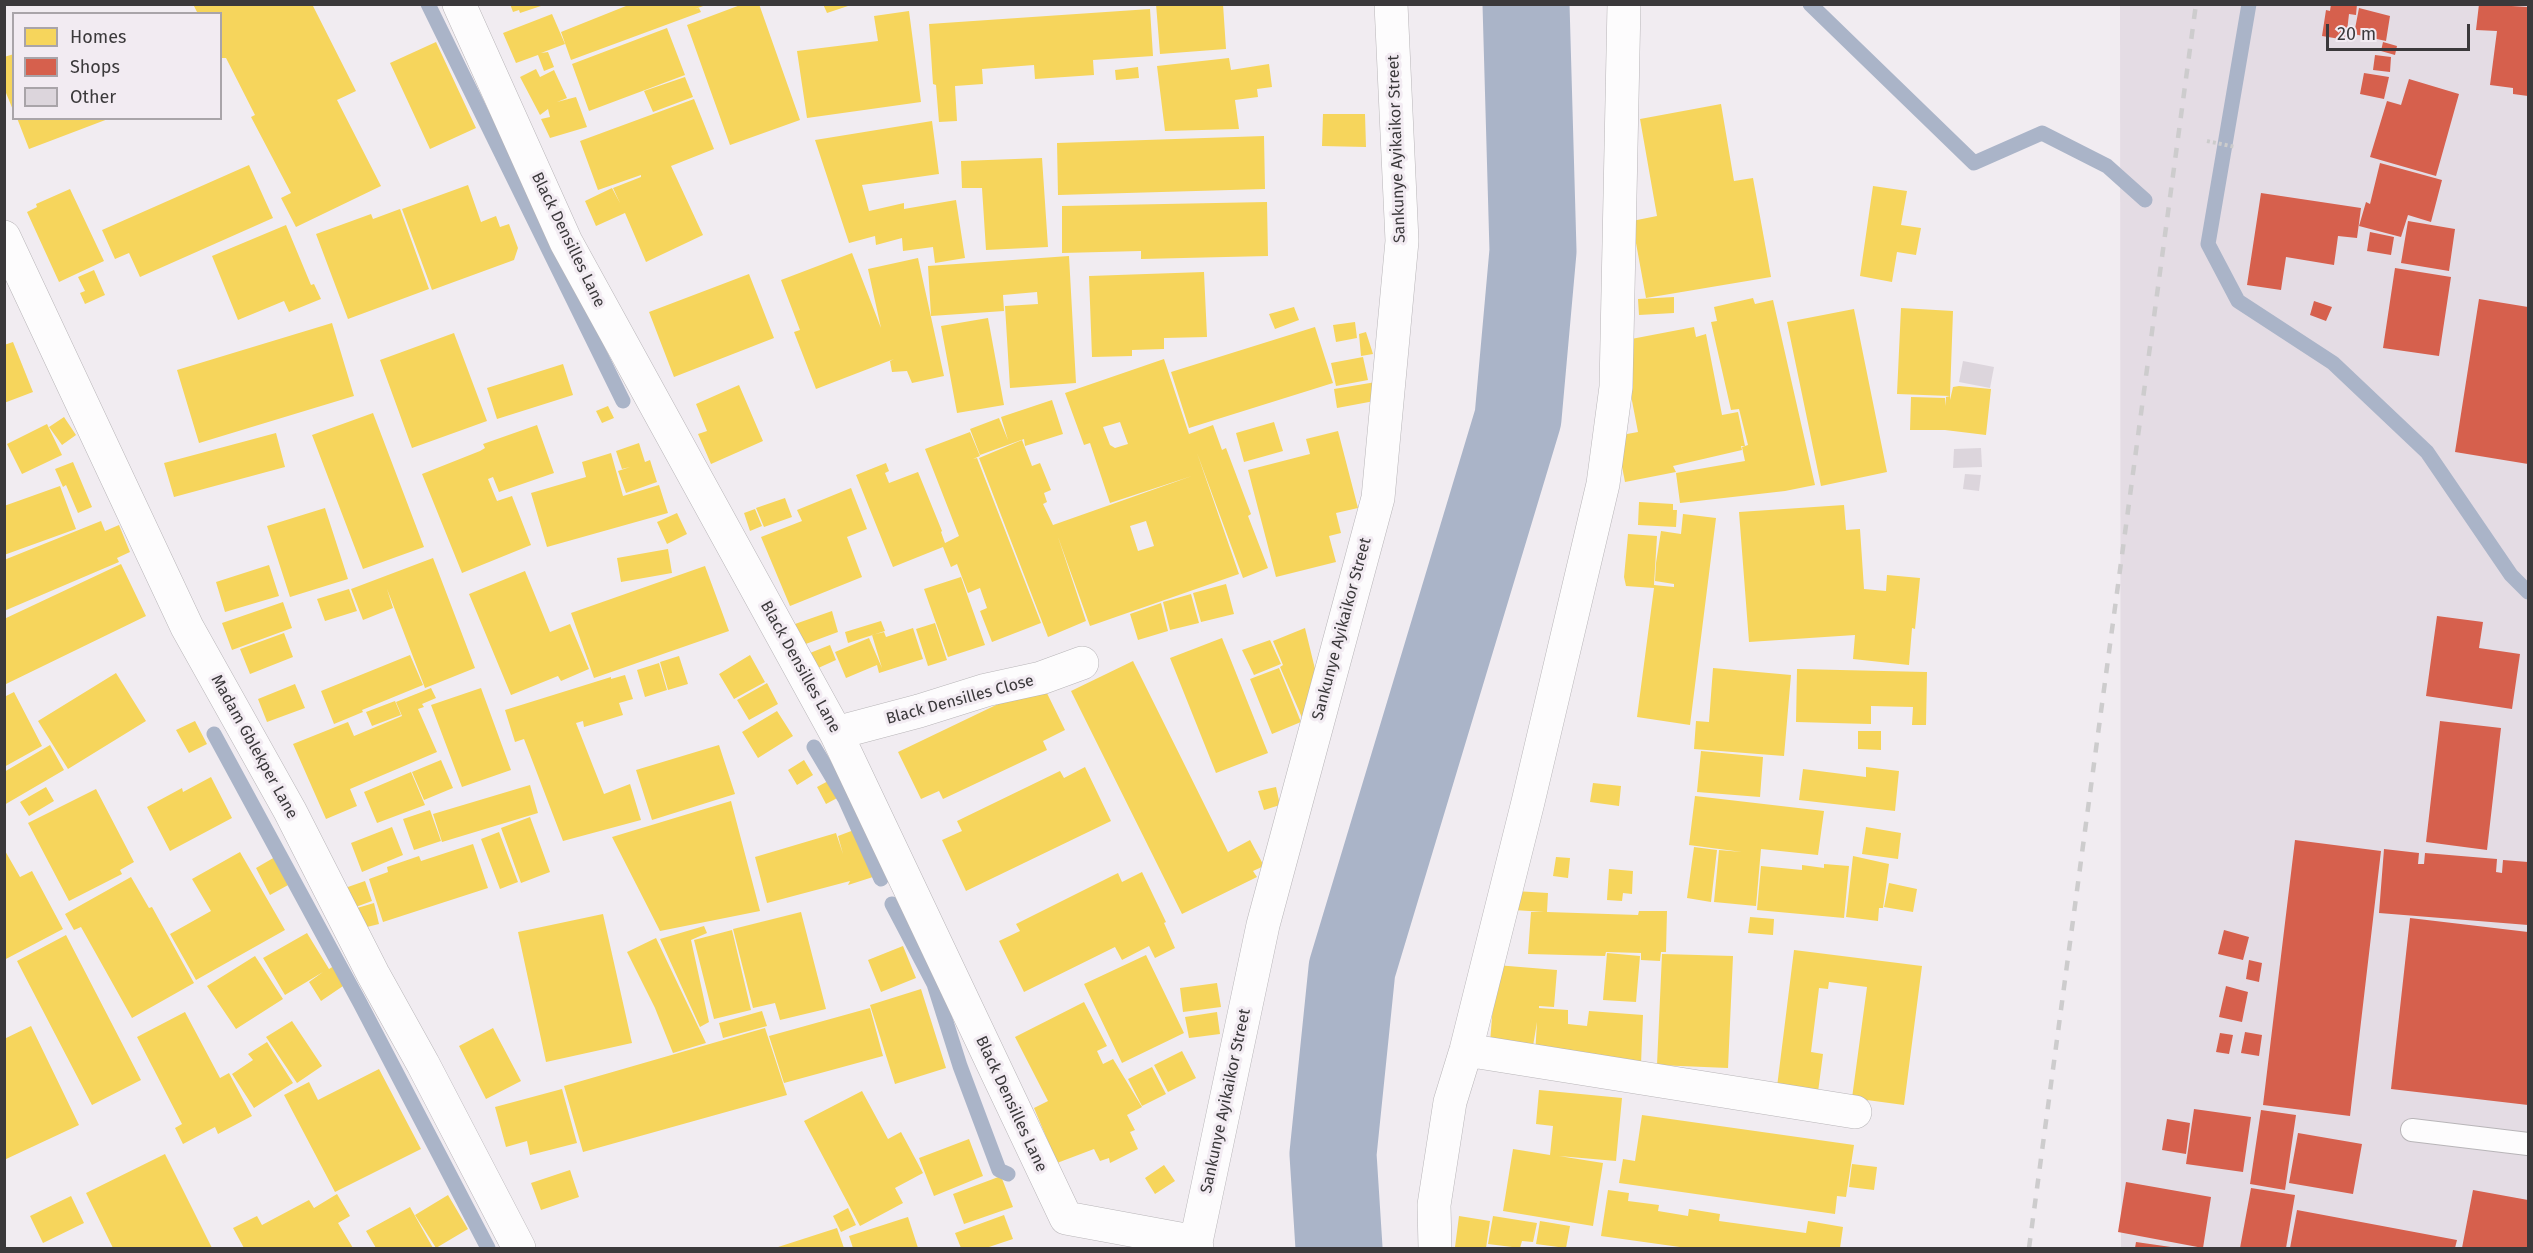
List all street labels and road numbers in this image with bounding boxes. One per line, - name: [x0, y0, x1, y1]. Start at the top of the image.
- street label: Sankunye Ayikaikor Street: [1384, 55, 1410, 243]
- street label: Black Densilles Lane: [527, 169, 609, 311]
- street label: Sankunye Ayikaikor Street: [1308, 536, 1376, 722]
- street label: Black Densilles Lane: [756, 598, 844, 736]
- street label: Black Densilles Close: [884, 671, 1036, 729]
- street label: Madam Gblekper Lane: [206, 672, 302, 822]
- street label: Sankunye Ayikaikor Street: [1197, 1007, 1255, 1195]
- street label: Black Densilles Lane: [971, 1033, 1051, 1175]

